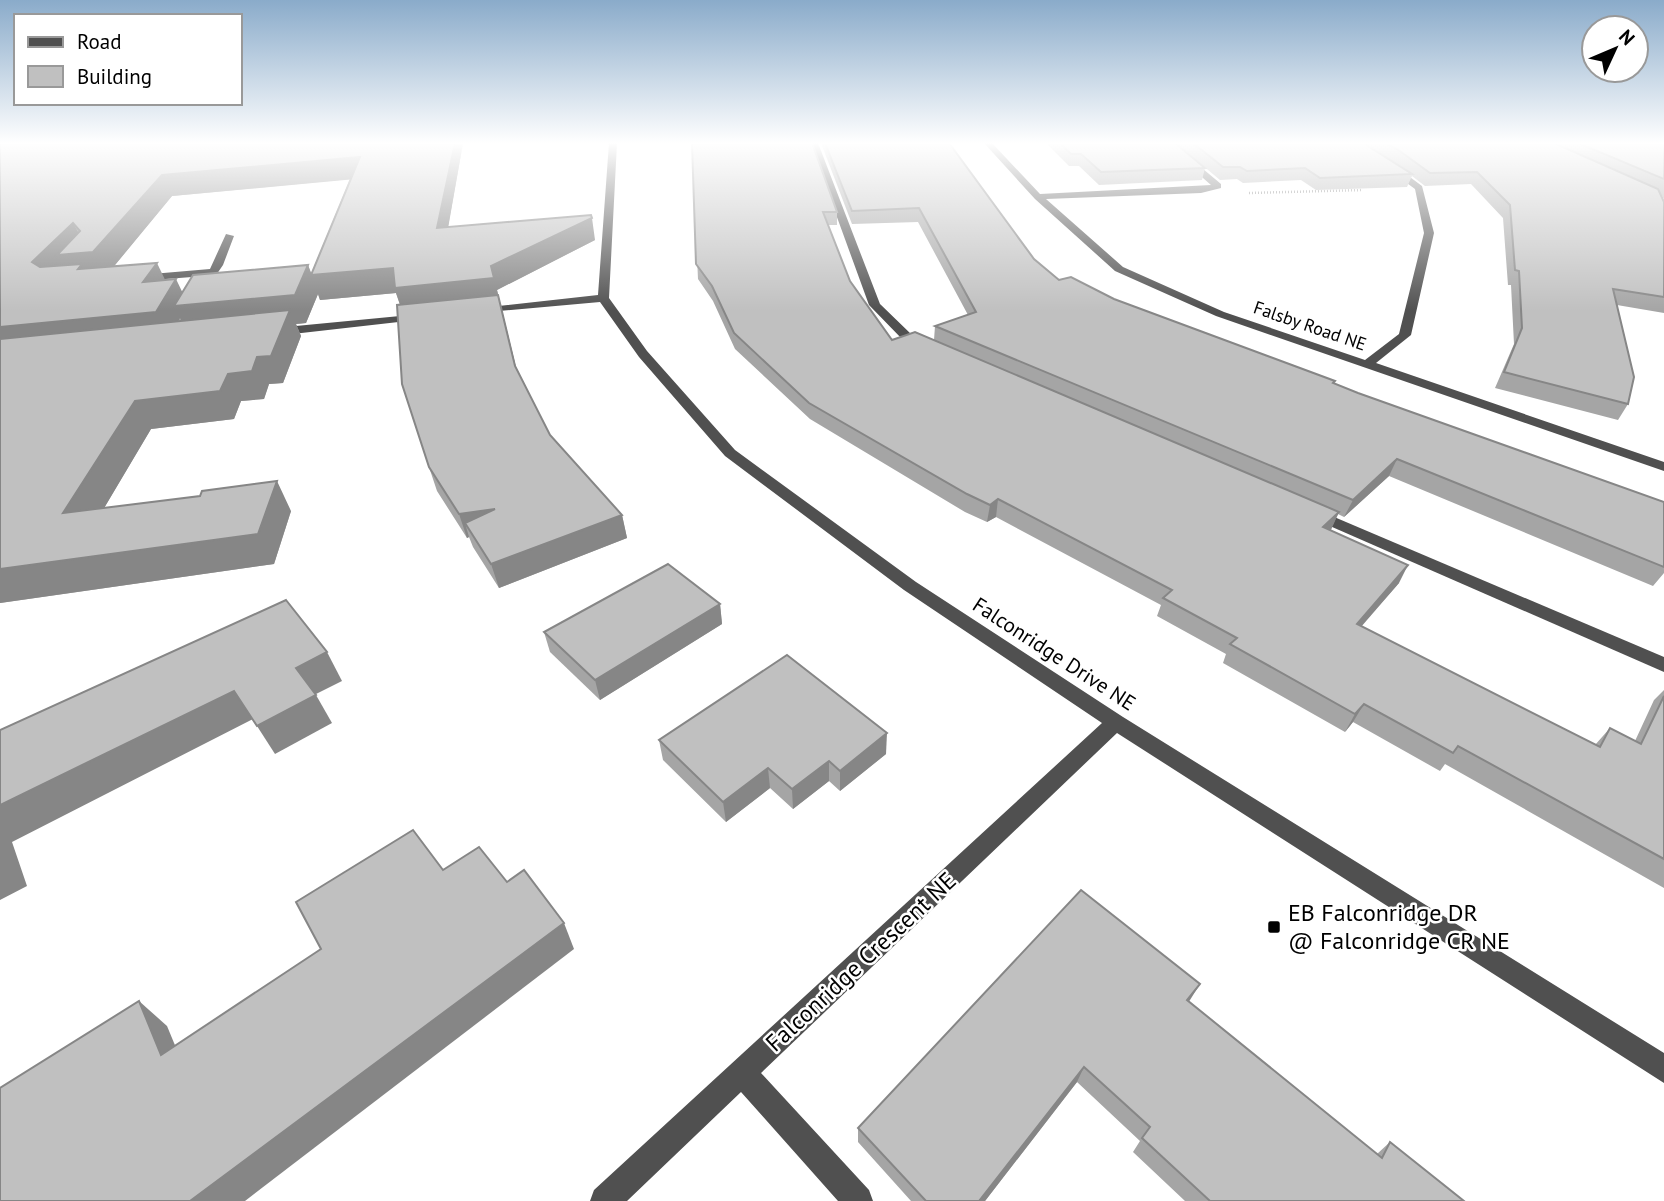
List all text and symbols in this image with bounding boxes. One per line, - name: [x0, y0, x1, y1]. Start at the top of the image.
- legend: [14, 14, 242, 105]
- north arrow: [1580, 14, 1650, 84]
- text: N: [1614, 24, 1640, 50]
- text: Road: [77, 28, 121, 55]
- text: Building: [77, 63, 152, 90]
- street label: Falsby Road NE: [1251, 295, 1370, 356]
- street label: Falconridge Drive NE: [968, 591, 1141, 716]
- street label: Falconridge Crescent NE: [759, 865, 962, 1058]
- place label: EB Falconridge DR @ Falconridge CR NE: [1288, 897, 1510, 956]
- marker: EB Falconridge DR @ Falconridge CR NE: [1266, 919, 1282, 935]

